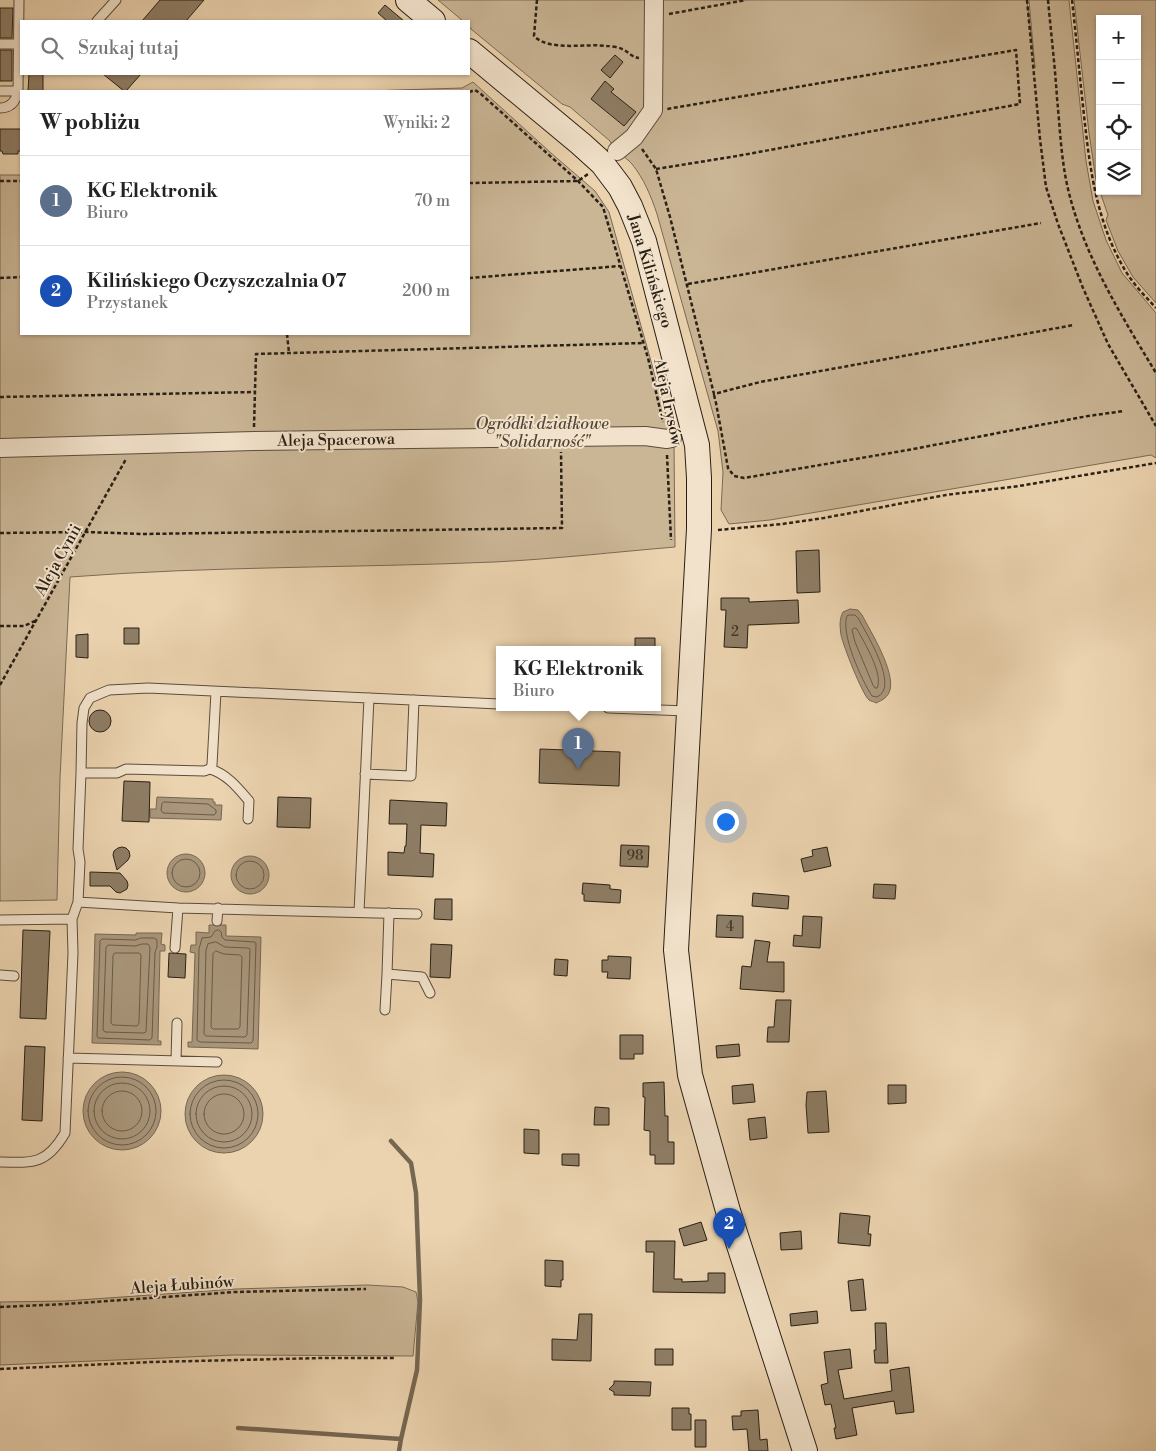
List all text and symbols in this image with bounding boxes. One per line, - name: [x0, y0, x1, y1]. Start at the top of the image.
- map controls: [1096, 15, 1141, 195]
- button: +: [1096, 15, 1141, 60]
- search box: [20, 20, 470, 75]
- icon: search: [38, 34, 66, 62]
- text: Szukaj tutaj: [78, 36, 179, 60]
- button: −: [1096, 60, 1141, 105]
- button: locate: [1096, 105, 1141, 150]
- text: W pobliżu: [40, 110, 140, 136]
- text: Wyniki: 2: [384, 113, 450, 133]
- button: layers: [1096, 150, 1141, 195]
- text: KG Elektronik: [87, 179, 218, 203]
- text: 1: [52, 191, 60, 211]
- text: 70 m: [414, 191, 450, 211]
- text: Biuro: [87, 203, 128, 223]
- street label: Jana Kilińskiego: [623, 211, 677, 330]
- text: Kilińskiego Oczyszczalnia 07: [87, 269, 346, 293]
- text: 2: [51, 281, 61, 301]
- text: 200 m: [402, 281, 450, 301]
- text: Przystanek: [87, 293, 167, 313]
- street label: Aleja Irysów: [649, 356, 687, 448]
- park label: Ogródki działkowe "Solidarność": [475, 414, 609, 452]
- street label: Aleja Spacerowa: [276, 429, 396, 451]
- street label: Aleja Cynii: [30, 521, 86, 600]
- house number: 2: [731, 623, 739, 641]
- popup: [496, 646, 661, 711]
- text: KG Elektronik: [513, 657, 644, 681]
- text: Biuro: [513, 681, 555, 701]
- pin: 1: [562, 728, 594, 769]
- your location: [713, 809, 739, 835]
- house number: 98: [626, 847, 644, 865]
- house number: 4: [726, 918, 734, 936]
- pin: 2: [713, 1208, 745, 1249]
- street label: Aleja Łubinów: [129, 1271, 236, 1299]

